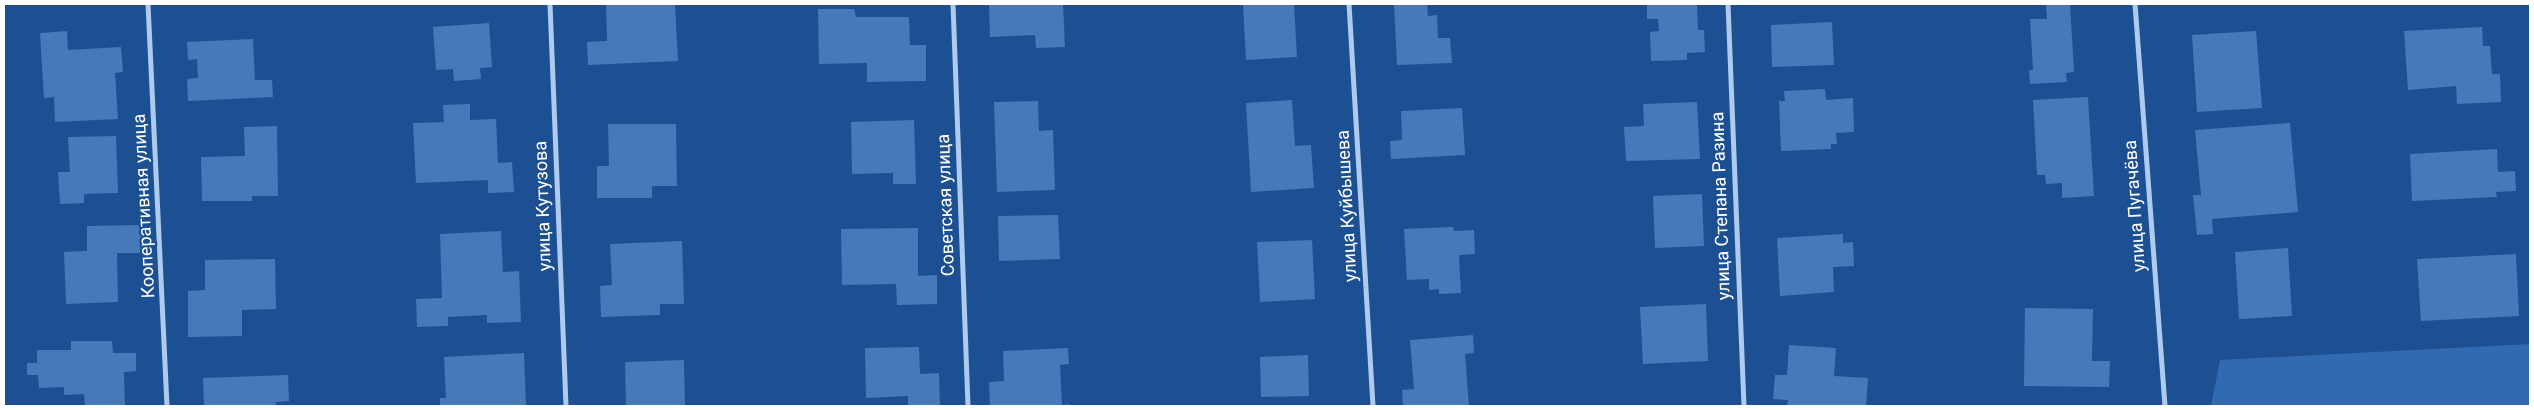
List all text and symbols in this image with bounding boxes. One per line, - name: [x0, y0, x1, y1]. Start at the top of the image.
- street label: улица Степана Разина: [1708, 111, 1736, 301]
- street label: Кооперативная улица: [129, 113, 161, 299]
- street label: улица Куйбышева: [1333, 129, 1363, 283]
- street label: Советская улица: [934, 133, 960, 277]
- street label: улица Пугачёва: [2121, 139, 2151, 273]
- street label: улица Кутузова: [531, 140, 557, 272]

